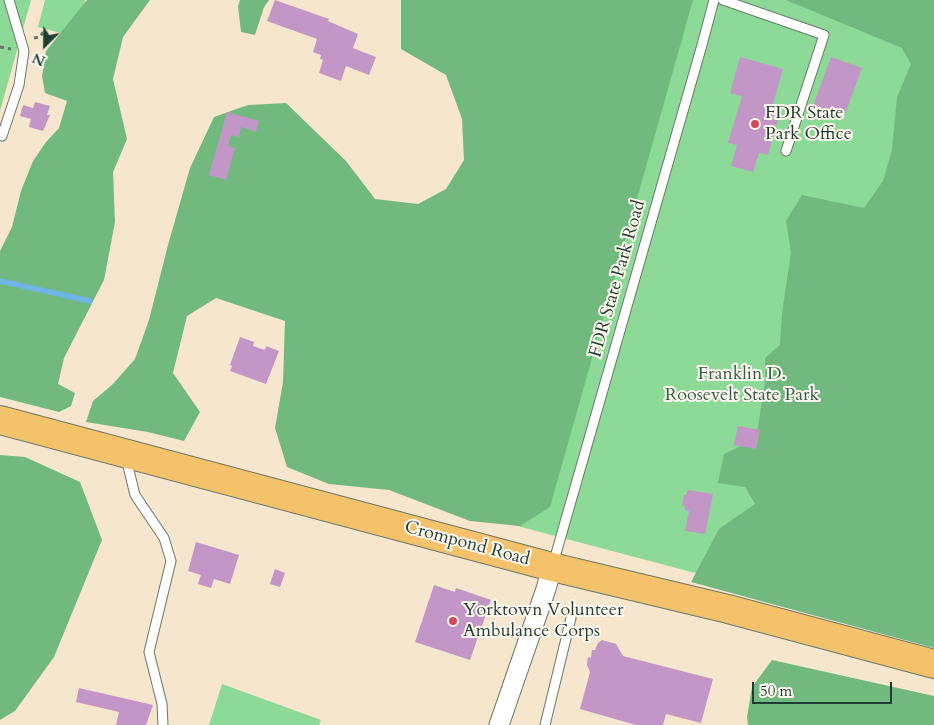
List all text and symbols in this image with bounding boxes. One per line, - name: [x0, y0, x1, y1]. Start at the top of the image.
- north arrow: [20, 20, 70, 70]
- text: N: [30, 48, 48, 70]
- place label: FDR State Park Office: [765, 103, 852, 146]
- marker: FDR State Park Office: [749, 118, 761, 130]
- street label: FDR State Park Road: [585, 198, 651, 360]
- park label: Franklin D. Roosevelt State Park: [665, 364, 819, 406]
- street label: Crompond Road: [402, 517, 532, 571]
- place label: Yorktown Volunteer Ambulance Corps: [463, 600, 624, 642]
- marker: Yorktown Volunteer Ambulance Corps: [447, 615, 459, 627]
- scale bar: [754, 672, 894, 704]
- text: 50 m: [760, 681, 792, 701]

